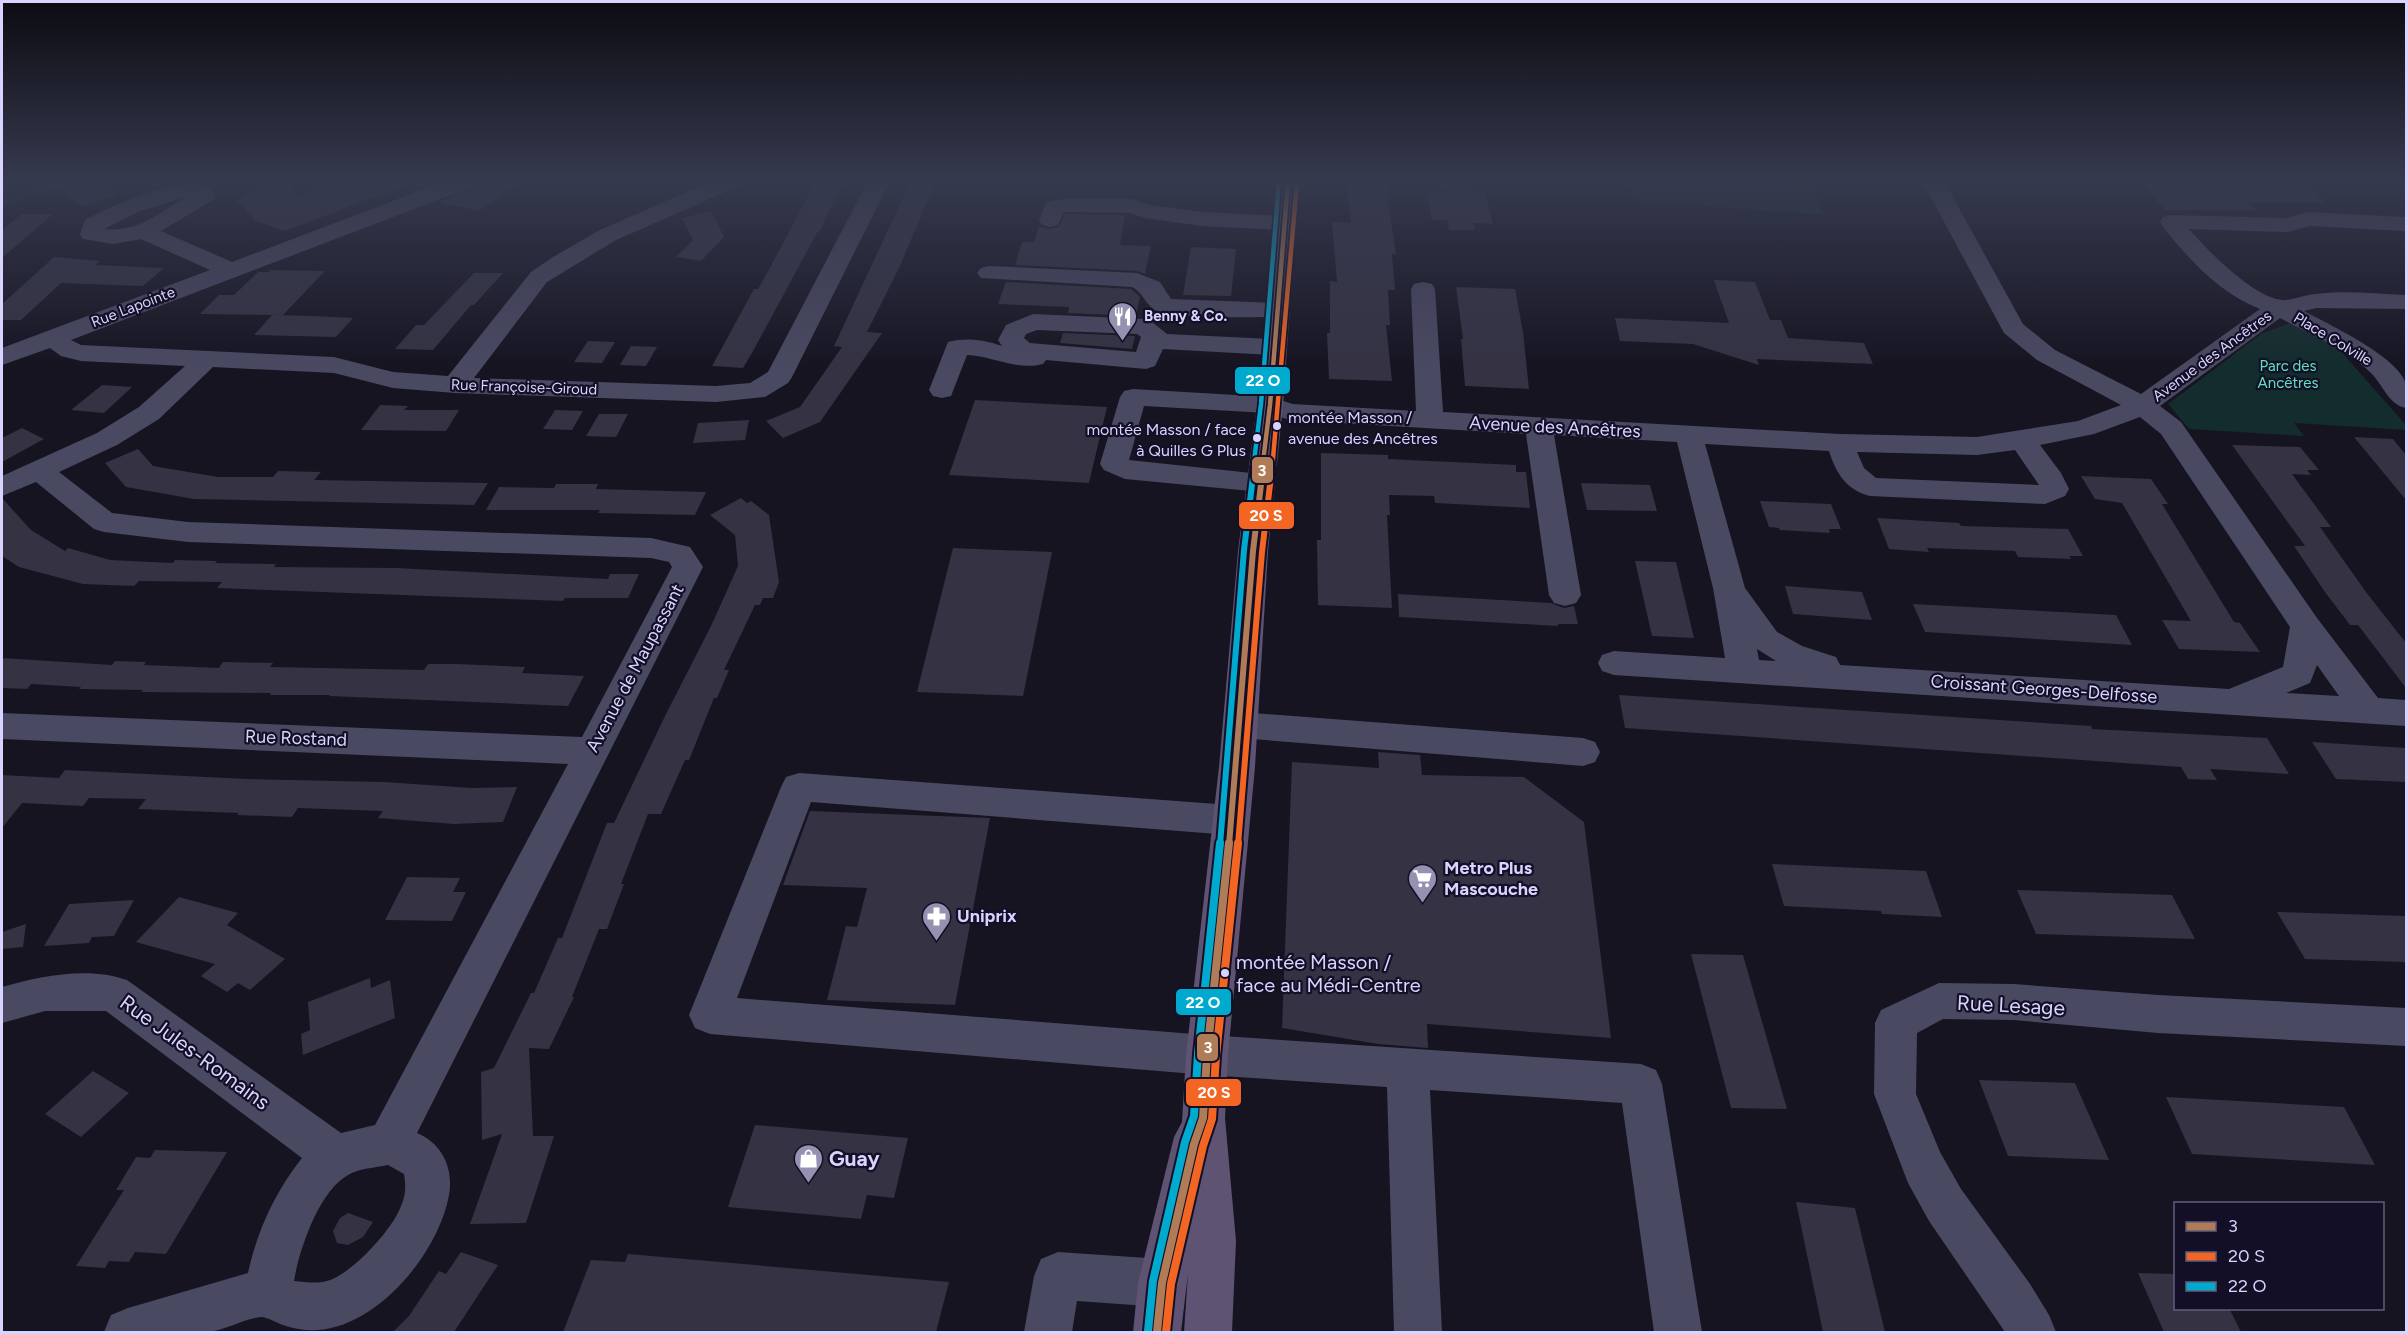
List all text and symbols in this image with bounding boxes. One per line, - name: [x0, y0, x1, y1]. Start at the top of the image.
- street label: Rue Lapointe: [89, 283, 177, 331]
- restaurant icon: Benny & Co.: [1107, 300, 1139, 342]
- place label: Benny & Co.: [1144, 307, 1227, 325]
- street label: Avenue des Ancêtres: [2149, 307, 2275, 405]
- street label: Place Colville: [2290, 308, 2376, 370]
- park label: Parc des Ancêtres: [2258, 357, 2318, 392]
- line badge: 22 O: [1234, 366, 1291, 395]
- text: 22 O: [1246, 371, 1281, 390]
- street label: Rue Françoise-Giroud: [451, 375, 597, 399]
- place label: montée Masson / avenue des Ancêtres: [1288, 408, 1438, 448]
- street label: Avenue des Ancêtres: [1469, 412, 1641, 442]
- place label: montée Masson / face à Quilles G Plus: [1086, 420, 1246, 460]
- marker: montée Masson / avenue des Ancêtres: [1271, 420, 1283, 432]
- marker: montée Masson / face à Quilles G Plus: [1251, 432, 1263, 444]
- line badge: 3: [1251, 456, 1274, 484]
- text: 3: [1258, 461, 1267, 480]
- line badge: 20 S: [1238, 501, 1295, 530]
- text: 20 S: [1249, 506, 1283, 525]
- street label: Avenue de Maupassant: [581, 580, 689, 756]
- street label: Croissant Georges-Delfosse: [1930, 670, 2158, 708]
- street label: Rue Rostand: [245, 725, 347, 751]
- place label: Metro Plus Mascouche: [1444, 857, 1538, 900]
- supermarket icon: Metro Plus Mascouche: [1407, 862, 1439, 904]
- pharmacy icon: Uniprix: [920, 900, 952, 942]
- place label: Uniprix: [957, 905, 1017, 927]
- place label: montée Masson / face au Médi-Centre: [1236, 950, 1421, 997]
- marker: montée Masson / face au Médi-Centre: [1219, 967, 1231, 979]
- line badge: 22 O: [1175, 988, 1232, 1016]
- street label: Rue Jules-Romains: [115, 989, 275, 1115]
- street label: Rue Lesage: [1956, 990, 2066, 1020]
- text: 22 O: [1186, 993, 1221, 1012]
- line badge: 3: [1196, 1033, 1219, 1062]
- text: 3: [1204, 1038, 1213, 1057]
- line badge: 20 S: [1185, 1078, 1242, 1107]
- text: 20 S: [1197, 1083, 1231, 1102]
- shop icon: Guay: [792, 1142, 824, 1184]
- place label: Guay: [829, 1146, 880, 1171]
- legend: [2174, 1202, 2384, 1310]
- text: 3: [2228, 1215, 2238, 1237]
- text: 20 S: [2228, 1245, 2265, 1267]
- text: 22 O: [2228, 1275, 2267, 1297]

